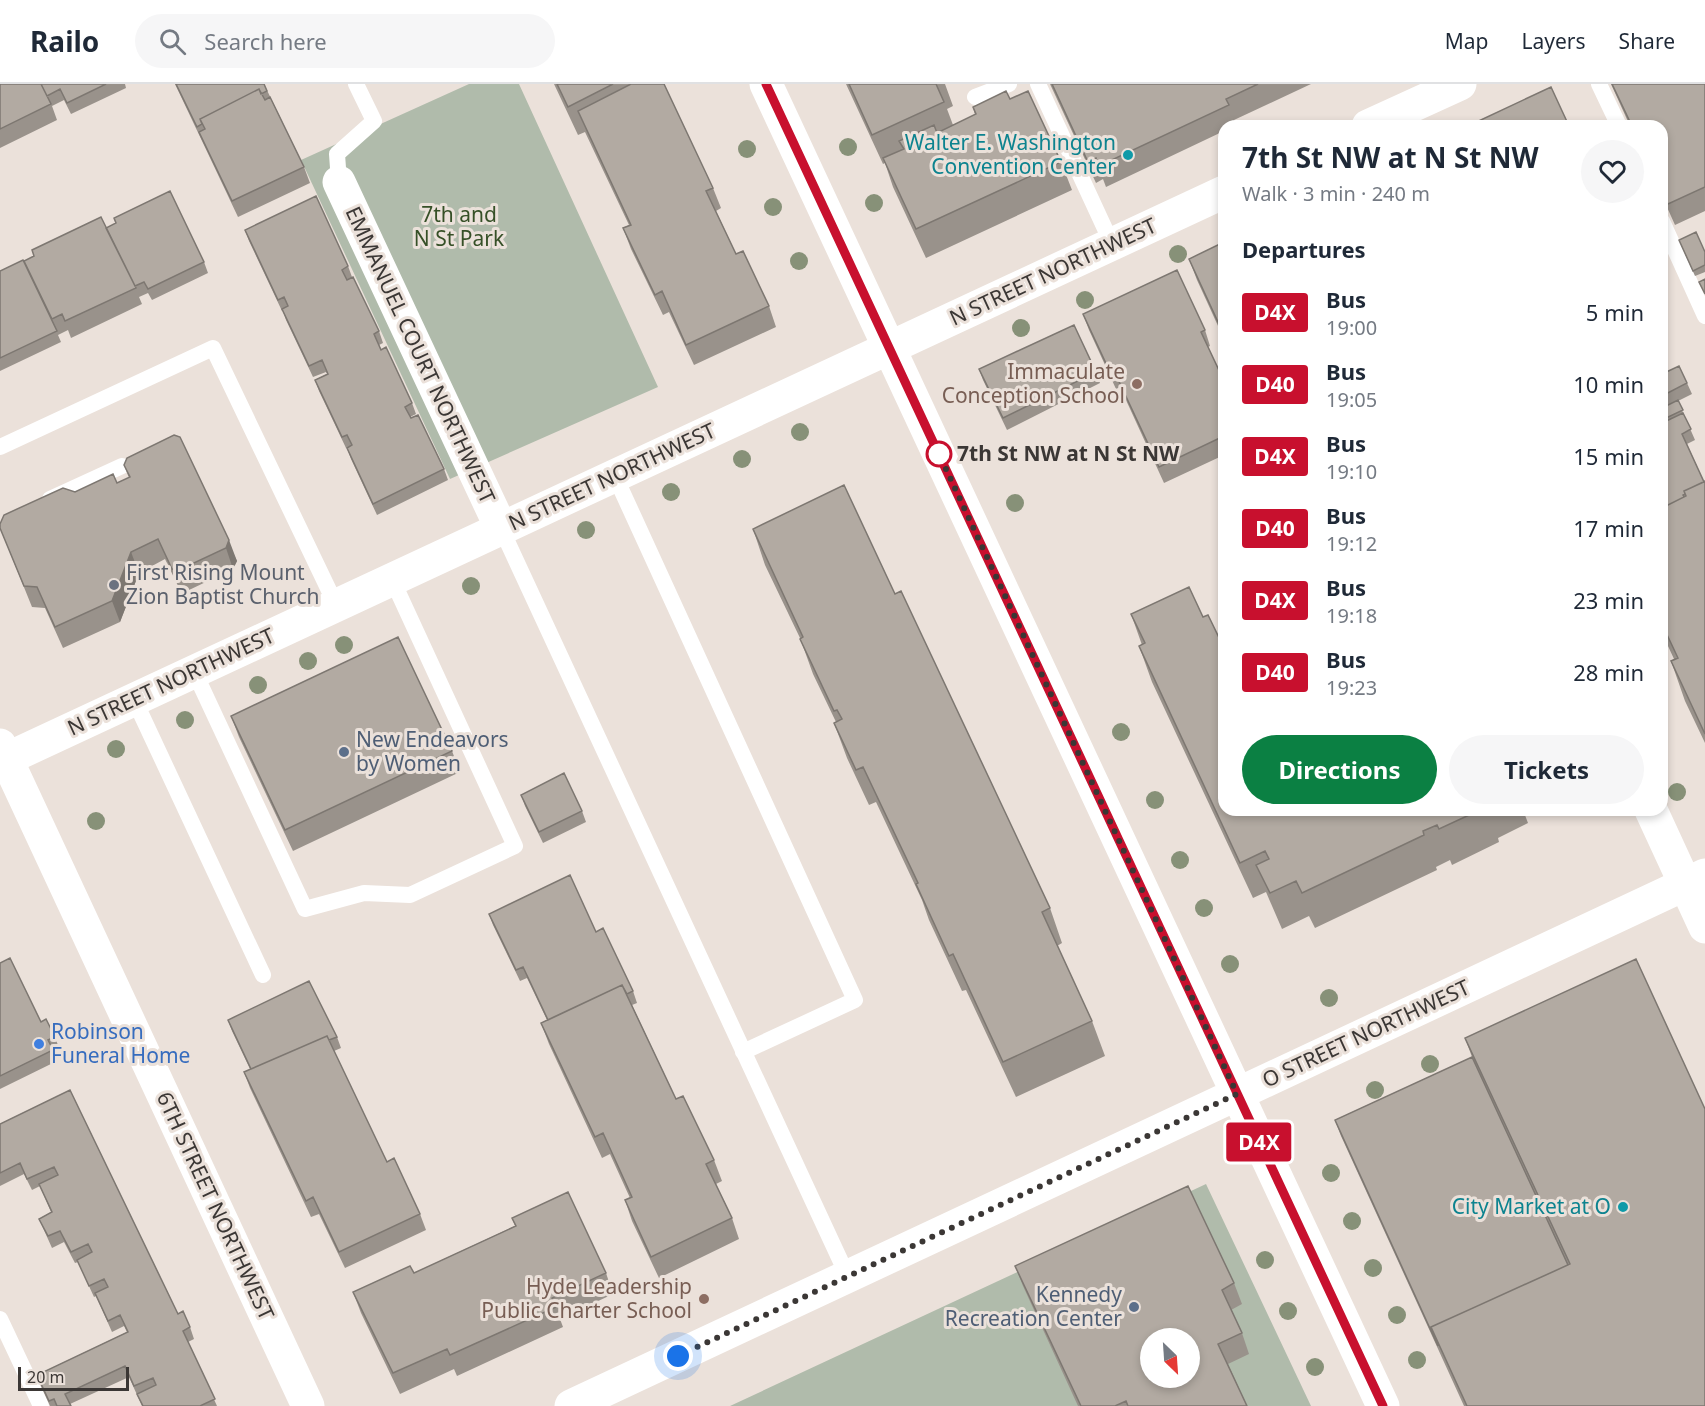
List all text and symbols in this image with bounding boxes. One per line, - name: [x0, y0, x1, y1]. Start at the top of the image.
- search box: [135, 14, 555, 68]
- text: Railo: [30, 22, 99, 60]
- icon: search: [156, 25, 189, 58]
- text: Search here: [204, 26, 327, 56]
- text: Map: [1445, 27, 1489, 55]
- text: Layers: [1522, 27, 1586, 55]
- text: Share: [1619, 27, 1675, 55]
- place label: Walter E. Washington Convention Center: [905, 128, 1116, 180]
- text: 7th St NW at N St NW: [1242, 138, 1539, 176]
- button: heart: [1581, 140, 1644, 203]
- marker: Walter E. Washington Convention Center: [1121, 148, 1135, 162]
- text: Walk · 3 min · 240 m: [1242, 180, 1430, 207]
- park label: 7th and N St Park: [414, 200, 505, 252]
- street label: EMMANUEL COURT NORTHWEST: [340, 202, 502, 508]
- street label: N STREET NORTHWEST: [945, 211, 1161, 331]
- text: Departures: [1242, 234, 1366, 264]
- text: Bus: [1326, 284, 1366, 314]
- text: 5 min: [1586, 297, 1644, 327]
- text: D4X: [1254, 298, 1296, 326]
- text: 19:00: [1326, 314, 1377, 341]
- text: Bus: [1326, 356, 1366, 386]
- place label: Immaculate Conception School: [942, 357, 1125, 409]
- text: 10 min: [1573, 369, 1644, 399]
- text: D40: [1255, 370, 1295, 398]
- marker: Immaculate Conception School: [1130, 377, 1144, 391]
- text: 19:05: [1326, 386, 1377, 413]
- street label: N STREET NORTHWEST: [504, 416, 720, 536]
- text: Bus: [1326, 428, 1366, 458]
- place label: 7th St NW at N St NW: [957, 439, 1180, 467]
- marker: 7th St NW at N St NW: [926, 441, 952, 467]
- text: 15 min: [1573, 441, 1644, 471]
- text: D4X: [1254, 442, 1296, 470]
- text: 19:10: [1326, 458, 1377, 485]
- text: Bus: [1326, 500, 1366, 530]
- text: 17 min: [1573, 513, 1644, 543]
- text: D40: [1255, 514, 1295, 542]
- text: 19:12: [1326, 530, 1377, 557]
- place label: First Rising Mount Zion Baptist Church: [126, 558, 320, 610]
- text: Bus: [1326, 572, 1366, 602]
- marker: First Rising Mount Zion Baptist Church: [107, 578, 121, 592]
- text: 23 min: [1573, 585, 1644, 615]
- text: D4X: [1254, 586, 1296, 614]
- text: 19:18: [1326, 602, 1377, 629]
- street label: N STREET NORTHWEST: [63, 621, 279, 741]
- text: Bus: [1326, 644, 1366, 674]
- text: 28 min: [1573, 657, 1644, 687]
- text: D40: [1255, 658, 1295, 686]
- text: 19:23: [1326, 674, 1377, 701]
- place label: New Endeavors by Women: [356, 725, 509, 777]
- button: Directions: [1242, 735, 1437, 804]
- button: Tickets: [1449, 735, 1644, 804]
- marker: New Endeavors by Women: [337, 745, 351, 759]
- street label: O STREET NORTHWEST: [1257, 973, 1474, 1093]
- place label: Robinson Funeral Home: [51, 1017, 190, 1069]
- marker: Robinson Funeral Home: [32, 1037, 46, 1051]
- street label: 6TH STREET NORTHWEST: [151, 1087, 281, 1324]
- line badge: D4X: [1224, 1122, 1294, 1162]
- text: D4X: [1238, 1128, 1280, 1156]
- place label: City Market at O: [1452, 1192, 1611, 1220]
- marker: City Market at O: [1616, 1200, 1630, 1214]
- place label: Hyde Leadership Public Charter School: [481, 1272, 692, 1324]
- place label: Kennedy Recreation Center: [945, 1280, 1122, 1332]
- marker: Hyde Leadership Public Charter School: [697, 1292, 711, 1306]
- marker: Kennedy Recreation Center: [1127, 1300, 1141, 1314]
- north arrow: [1140, 1328, 1200, 1388]
- map controls: [1140, 1328, 1200, 1388]
- your location: [663, 1341, 693, 1371]
- scale bar: [18, 1364, 129, 1392]
- text: 20 m: [27, 1366, 64, 1388]

